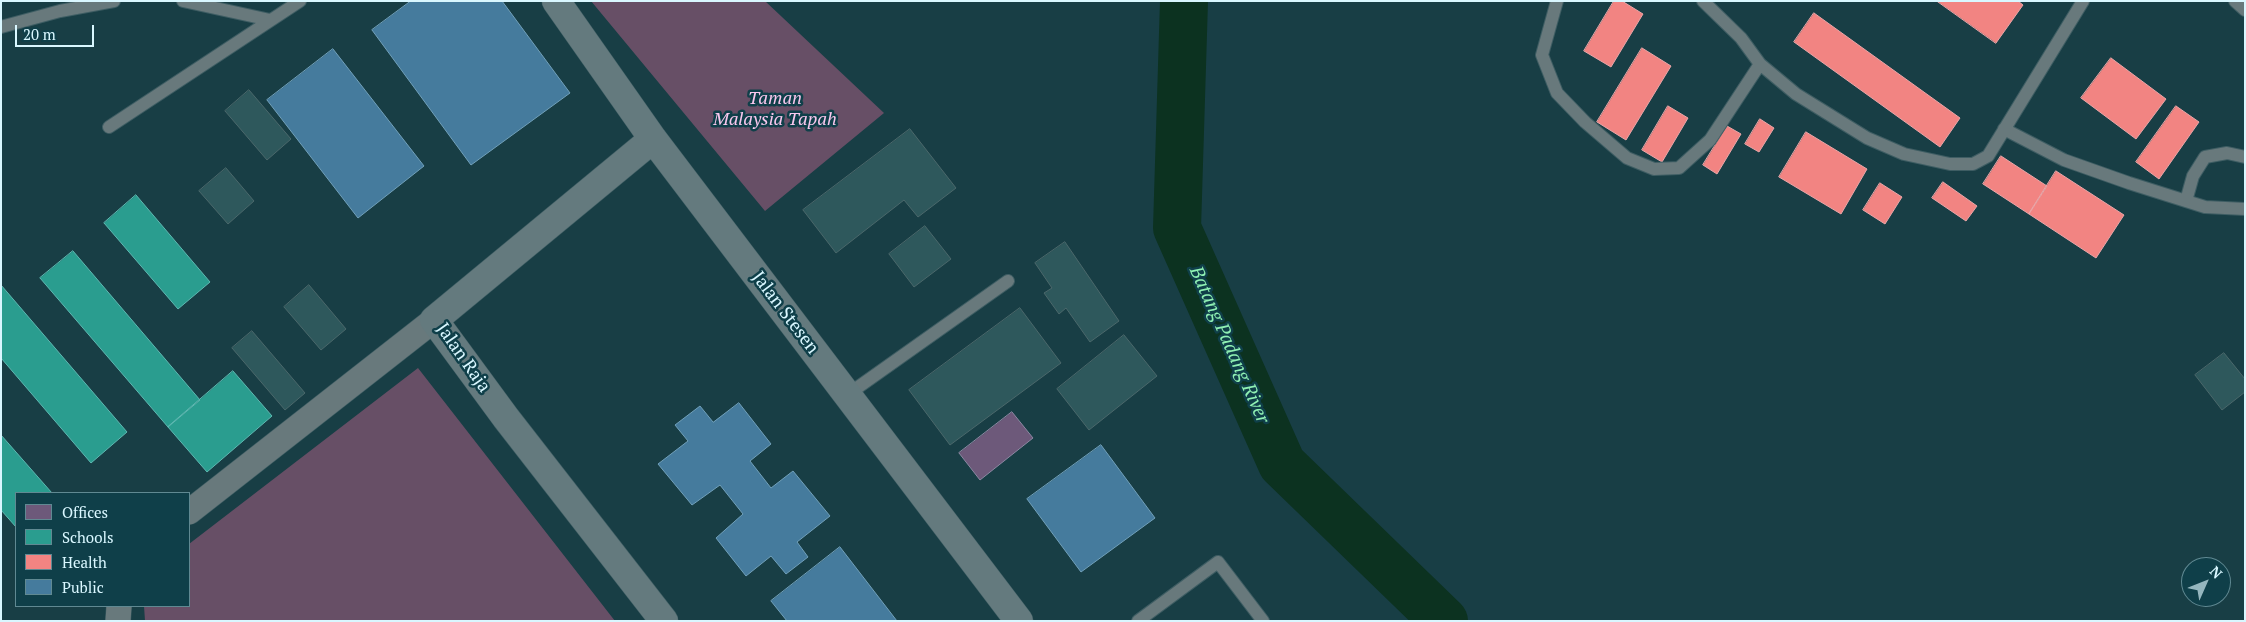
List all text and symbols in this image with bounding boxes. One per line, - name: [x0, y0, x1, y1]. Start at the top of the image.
- scale bar: [18, 15, 96, 47]
- text: 20 m: [23, 24, 56, 44]
- park label: Taman Malaysia Tapah: [713, 88, 837, 130]
- water label: Batang Padang River: [1184, 263, 1274, 427]
- street label: Jalan Stesen: [747, 267, 823, 359]
- street label: Jalan Raja: [431, 319, 495, 397]
- legend: [15, 492, 190, 607]
- text: Offices: [62, 502, 108, 522]
- text: Schools: [62, 527, 113, 547]
- text: Health: [62, 552, 107, 572]
- north arrow: [2181, 557, 2231, 607]
- text: N: [2206, 562, 2227, 582]
- text: Public: [62, 577, 104, 597]

